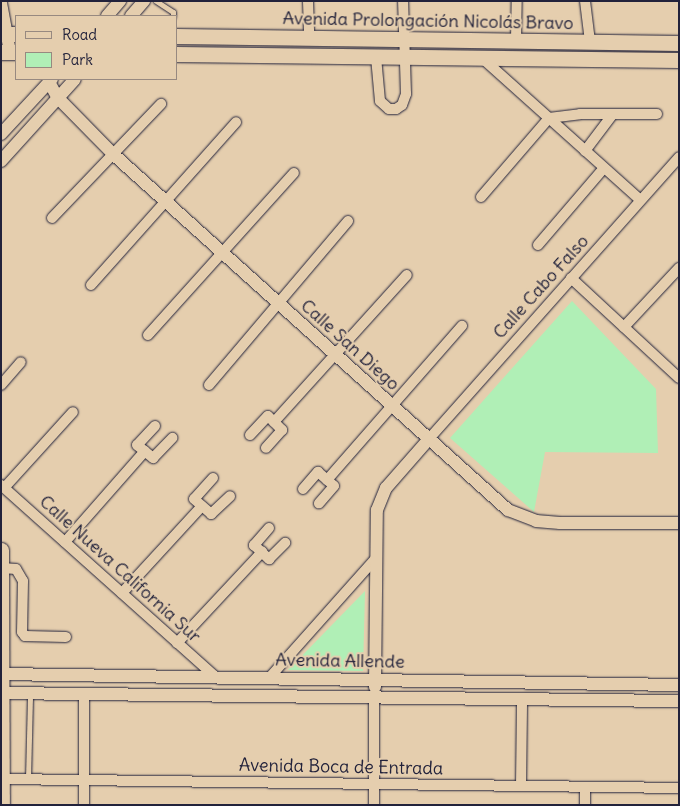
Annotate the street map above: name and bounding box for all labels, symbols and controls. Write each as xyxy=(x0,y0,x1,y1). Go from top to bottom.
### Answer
street label: Avenida Prolongación Nicolás Bravo xyxy=(282,8,574,34)
legend xyxy=(15,15,178,80)
text: Road xyxy=(62,25,97,44)
text: Park xyxy=(62,50,93,69)
street label: Calle Cabo Falso xyxy=(489,231,593,343)
street label: Calle San Diego xyxy=(296,295,404,395)
street label: Calle Nueva California Sur xyxy=(35,491,205,647)
street label: Avenida Allende xyxy=(275,649,405,673)
street label: Avenida Boca de Entrada xyxy=(239,754,443,780)

